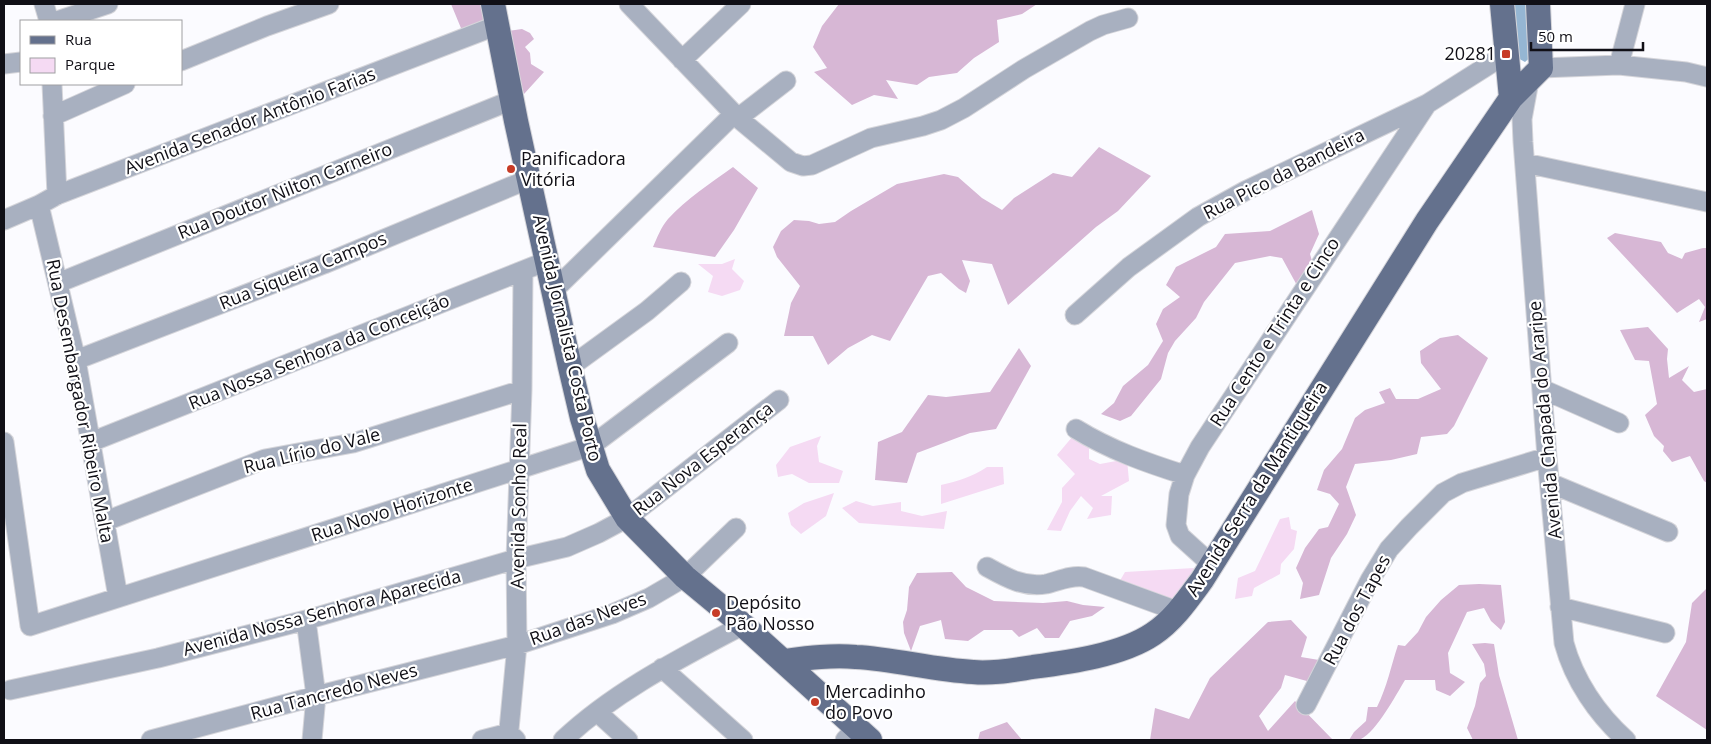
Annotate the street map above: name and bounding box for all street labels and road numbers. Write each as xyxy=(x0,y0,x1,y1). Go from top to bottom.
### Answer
street label: Avenida Senador Antônio Farias xyxy=(121,61,379,179)
street label: Rua Pico da Bandeira xyxy=(1199,122,1368,224)
street label: Rua Doutor Nilton Carneiro xyxy=(174,136,395,244)
street label: Avenida Jornalista Costa Porto xyxy=(528,212,608,464)
street label: Rua Siqueira Campos xyxy=(215,226,390,315)
street label: Rua Cento e Trinta e Cinco xyxy=(1204,232,1344,431)
street label: Rua Desembargador Ribeiro Malta xyxy=(42,257,120,545)
street label: Rua Nossa Senhora da Conceição xyxy=(185,288,453,415)
street label: Avenida Chapada do Araripe xyxy=(1522,300,1566,540)
street label: Avenida Serra da Mantiqueira xyxy=(1180,376,1332,600)
street label: Rua Nova Esperança xyxy=(627,396,777,520)
street label: Rua Lírio do Vale xyxy=(241,421,383,479)
street label: Avenida Sonho Real xyxy=(505,423,531,589)
street label: Rua Novo Horizonte xyxy=(308,472,476,547)
street label: Rua dos Tapes xyxy=(1317,550,1395,669)
street label: Avenida Nossa Senhora Aparecida xyxy=(180,563,463,661)
street label: Rua das Neves xyxy=(526,586,649,650)
street label: Rua Tancredo Neves xyxy=(248,657,420,725)

